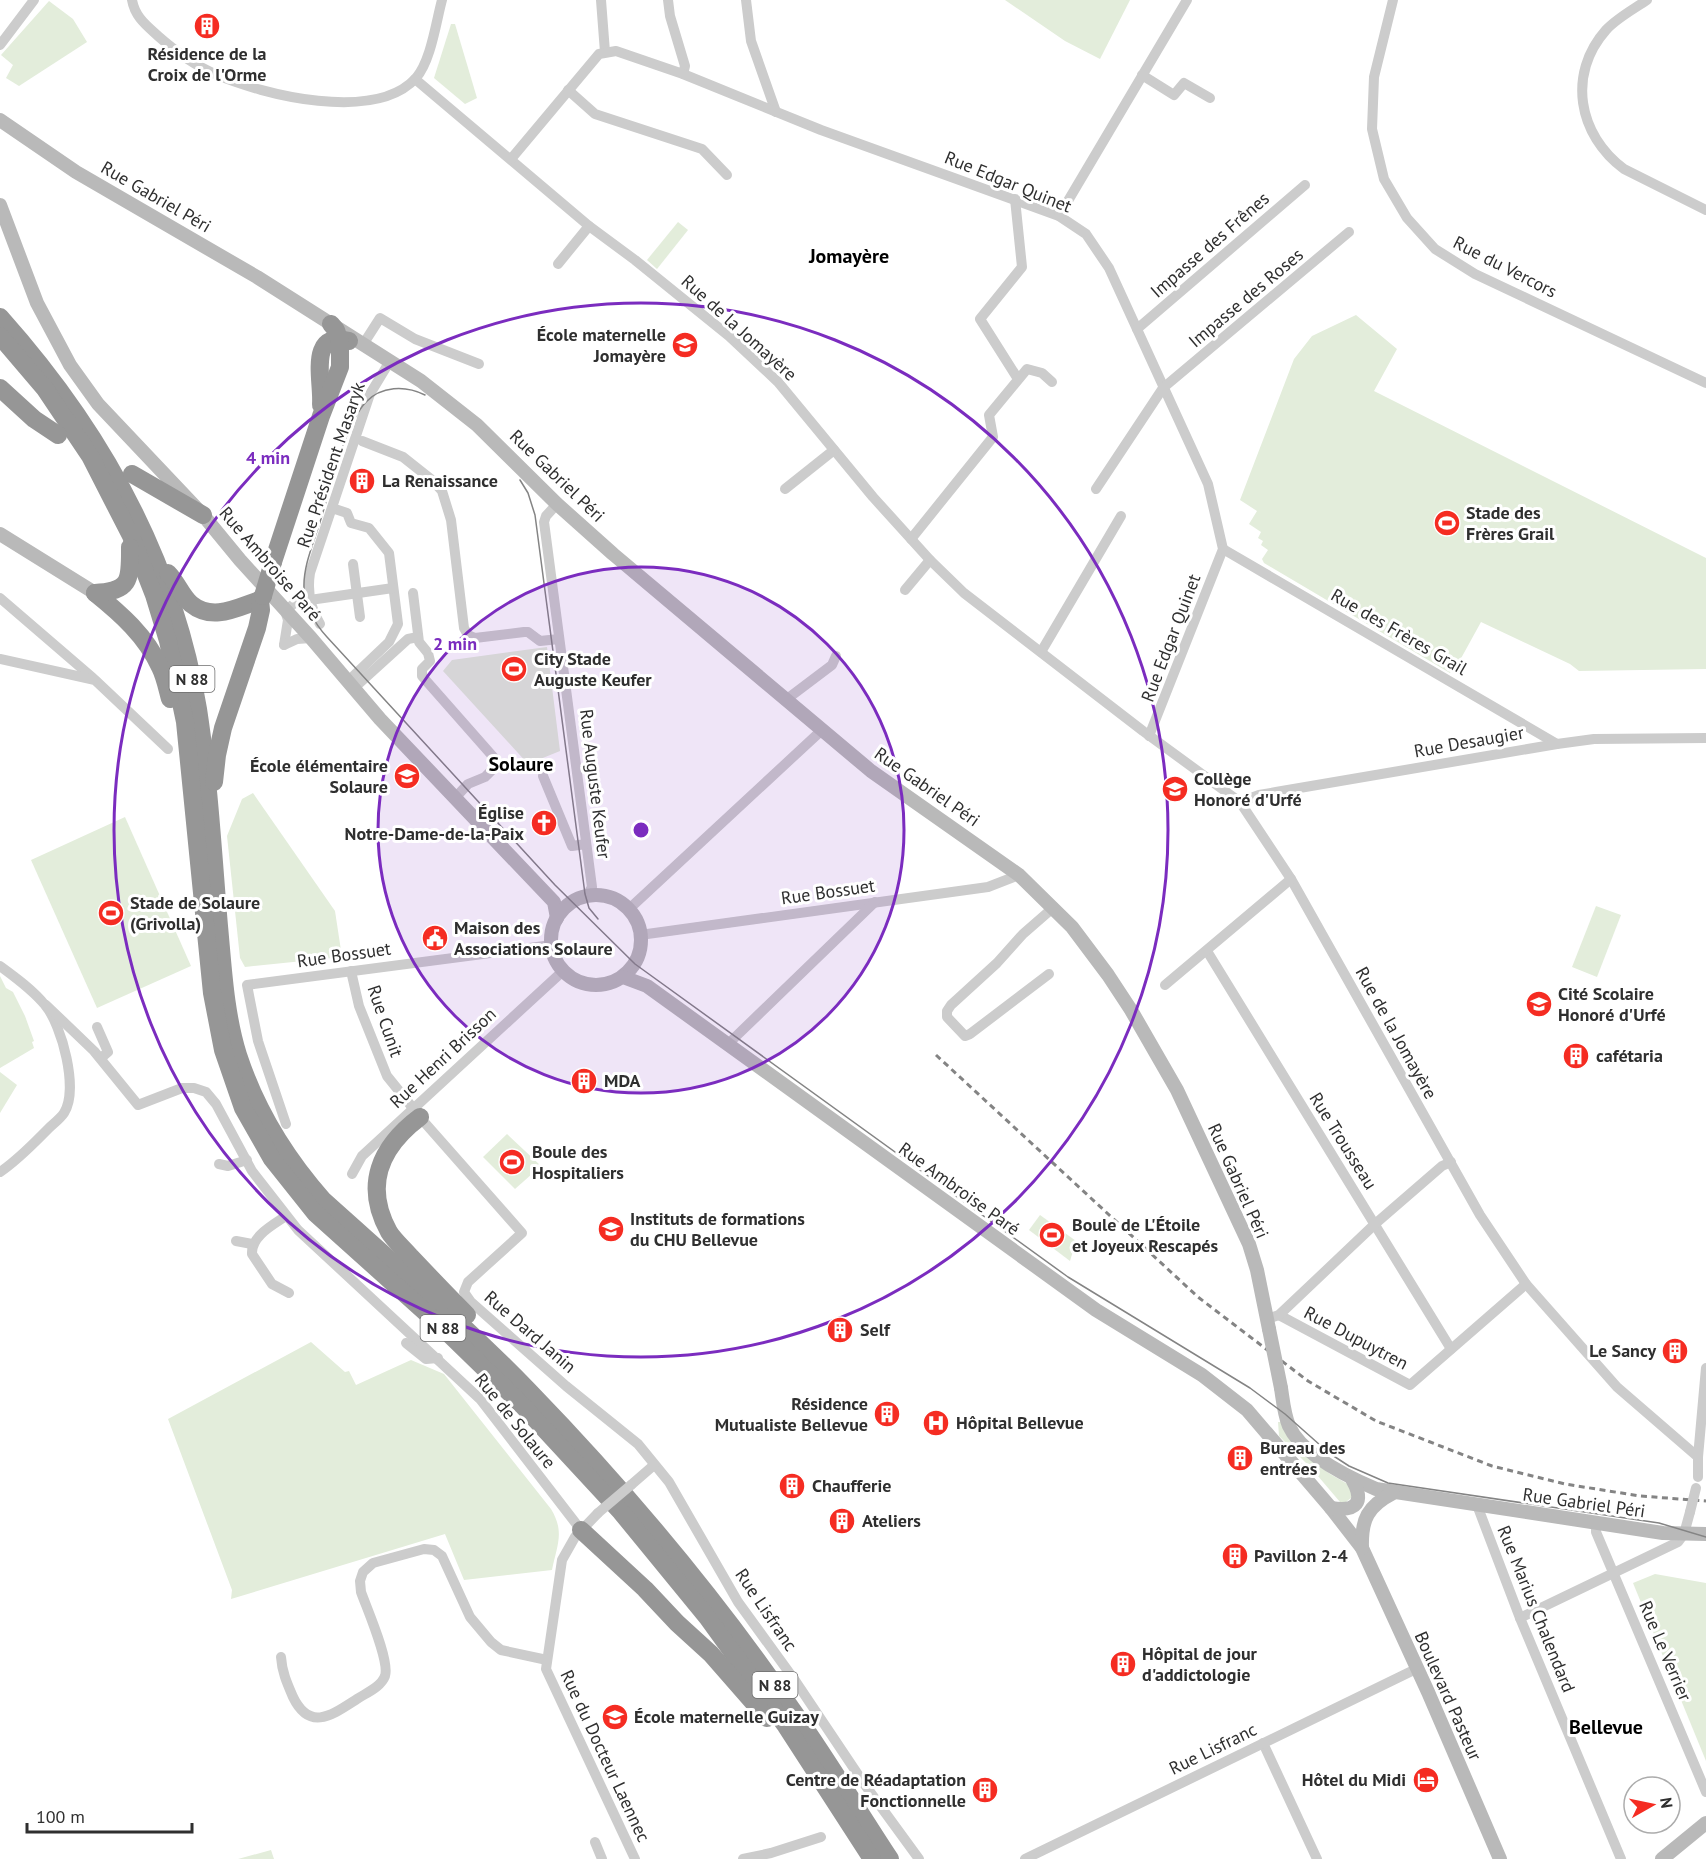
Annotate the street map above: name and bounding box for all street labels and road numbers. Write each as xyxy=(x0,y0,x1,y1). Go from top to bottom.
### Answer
street label: Rue Edgar Quinet xyxy=(941,146,1075,217)
street label: Rue Gabriel Péri xyxy=(97,156,215,237)
street label: Impasse des Frênes xyxy=(1146,187,1274,303)
street label: Rue du Vercors xyxy=(1450,231,1561,303)
street label: Impasse des Roses xyxy=(1184,243,1308,352)
street label: Rue de la Jomayère xyxy=(677,270,802,386)
street label: Rue Président Masaryk xyxy=(291,379,370,551)
street label: Rue Gabriel Péri xyxy=(505,424,610,527)
street label: Rue Ambroise Paré xyxy=(214,502,326,626)
street label: Rue Edgar Quinet xyxy=(1136,571,1205,705)
street label: Rue des Frères Grail xyxy=(1327,583,1472,680)
road number: N 88 xyxy=(170,666,214,692)
street label: Rue Auguste Keufer xyxy=(575,708,616,860)
street label: Rue Desaugier xyxy=(1412,721,1526,762)
street label: Rue Gabriel Péri xyxy=(870,742,984,831)
street label: Rue Bossuet xyxy=(780,874,876,909)
street label: Rue Bossuet xyxy=(296,937,392,972)
street label: Rue de la Jomayère xyxy=(1351,963,1442,1103)
street label: Rue Cunit xyxy=(362,982,408,1060)
street label: Rue Henri Brisson xyxy=(385,1002,501,1113)
street label: Rue Trousseau xyxy=(1304,1088,1382,1194)
street label: Rue Gabriel Péri xyxy=(1203,1120,1274,1242)
street label: Rue Ambroise Paré xyxy=(894,1137,1024,1240)
street label: Rue Dard Janin xyxy=(480,1285,581,1378)
street label: Rue Dupuytren xyxy=(1300,1300,1412,1375)
road number: N 88 xyxy=(420,1315,466,1341)
street label: Rue de Solaure xyxy=(470,1368,561,1473)
street label: Rue Gabriel Péri xyxy=(1521,1483,1647,1522)
street label: Rue Marius Chalendard xyxy=(1492,1522,1580,1696)
street label: Rue Lisfranc xyxy=(730,1564,802,1655)
street label: Rue Le Verrier xyxy=(1634,1597,1697,1704)
street label: Boulevard Pasteur xyxy=(1410,1628,1487,1764)
street label: Rue du Docteur Laennec xyxy=(555,1666,655,1846)
road number: N 88 xyxy=(752,1672,798,1698)
street label: Rue Lisfranc xyxy=(1165,1717,1260,1780)

